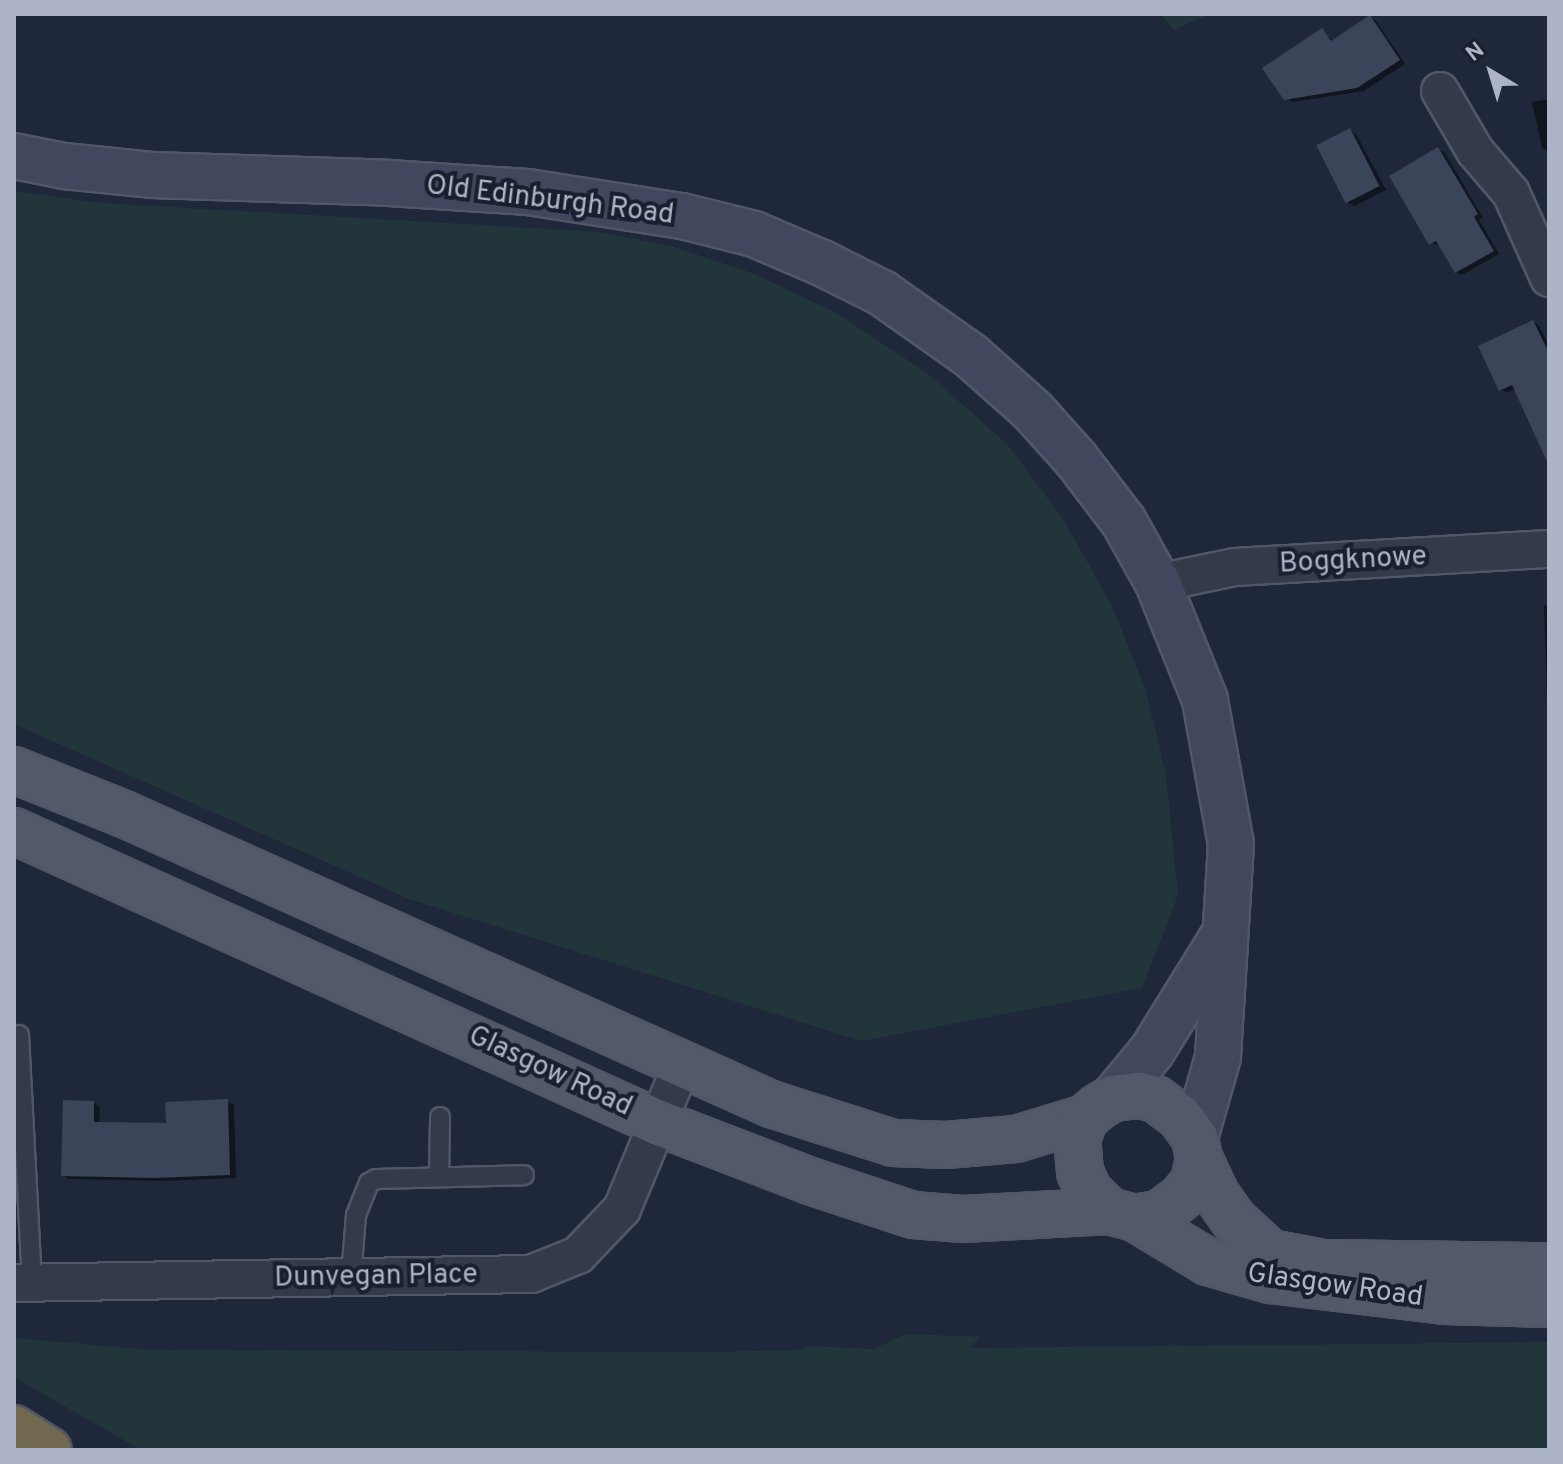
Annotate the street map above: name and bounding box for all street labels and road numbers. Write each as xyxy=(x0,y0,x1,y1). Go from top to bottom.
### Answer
street label: Old Edinburgh Road xyxy=(424,169,676,233)
street label: Boggknowe xyxy=(1278,540,1428,582)
street label: Glasgow Road xyxy=(463,1019,637,1125)
street label: Glasgow Road xyxy=(1245,1257,1425,1315)
street label: Dunvegan Place xyxy=(274,1258,478,1296)

